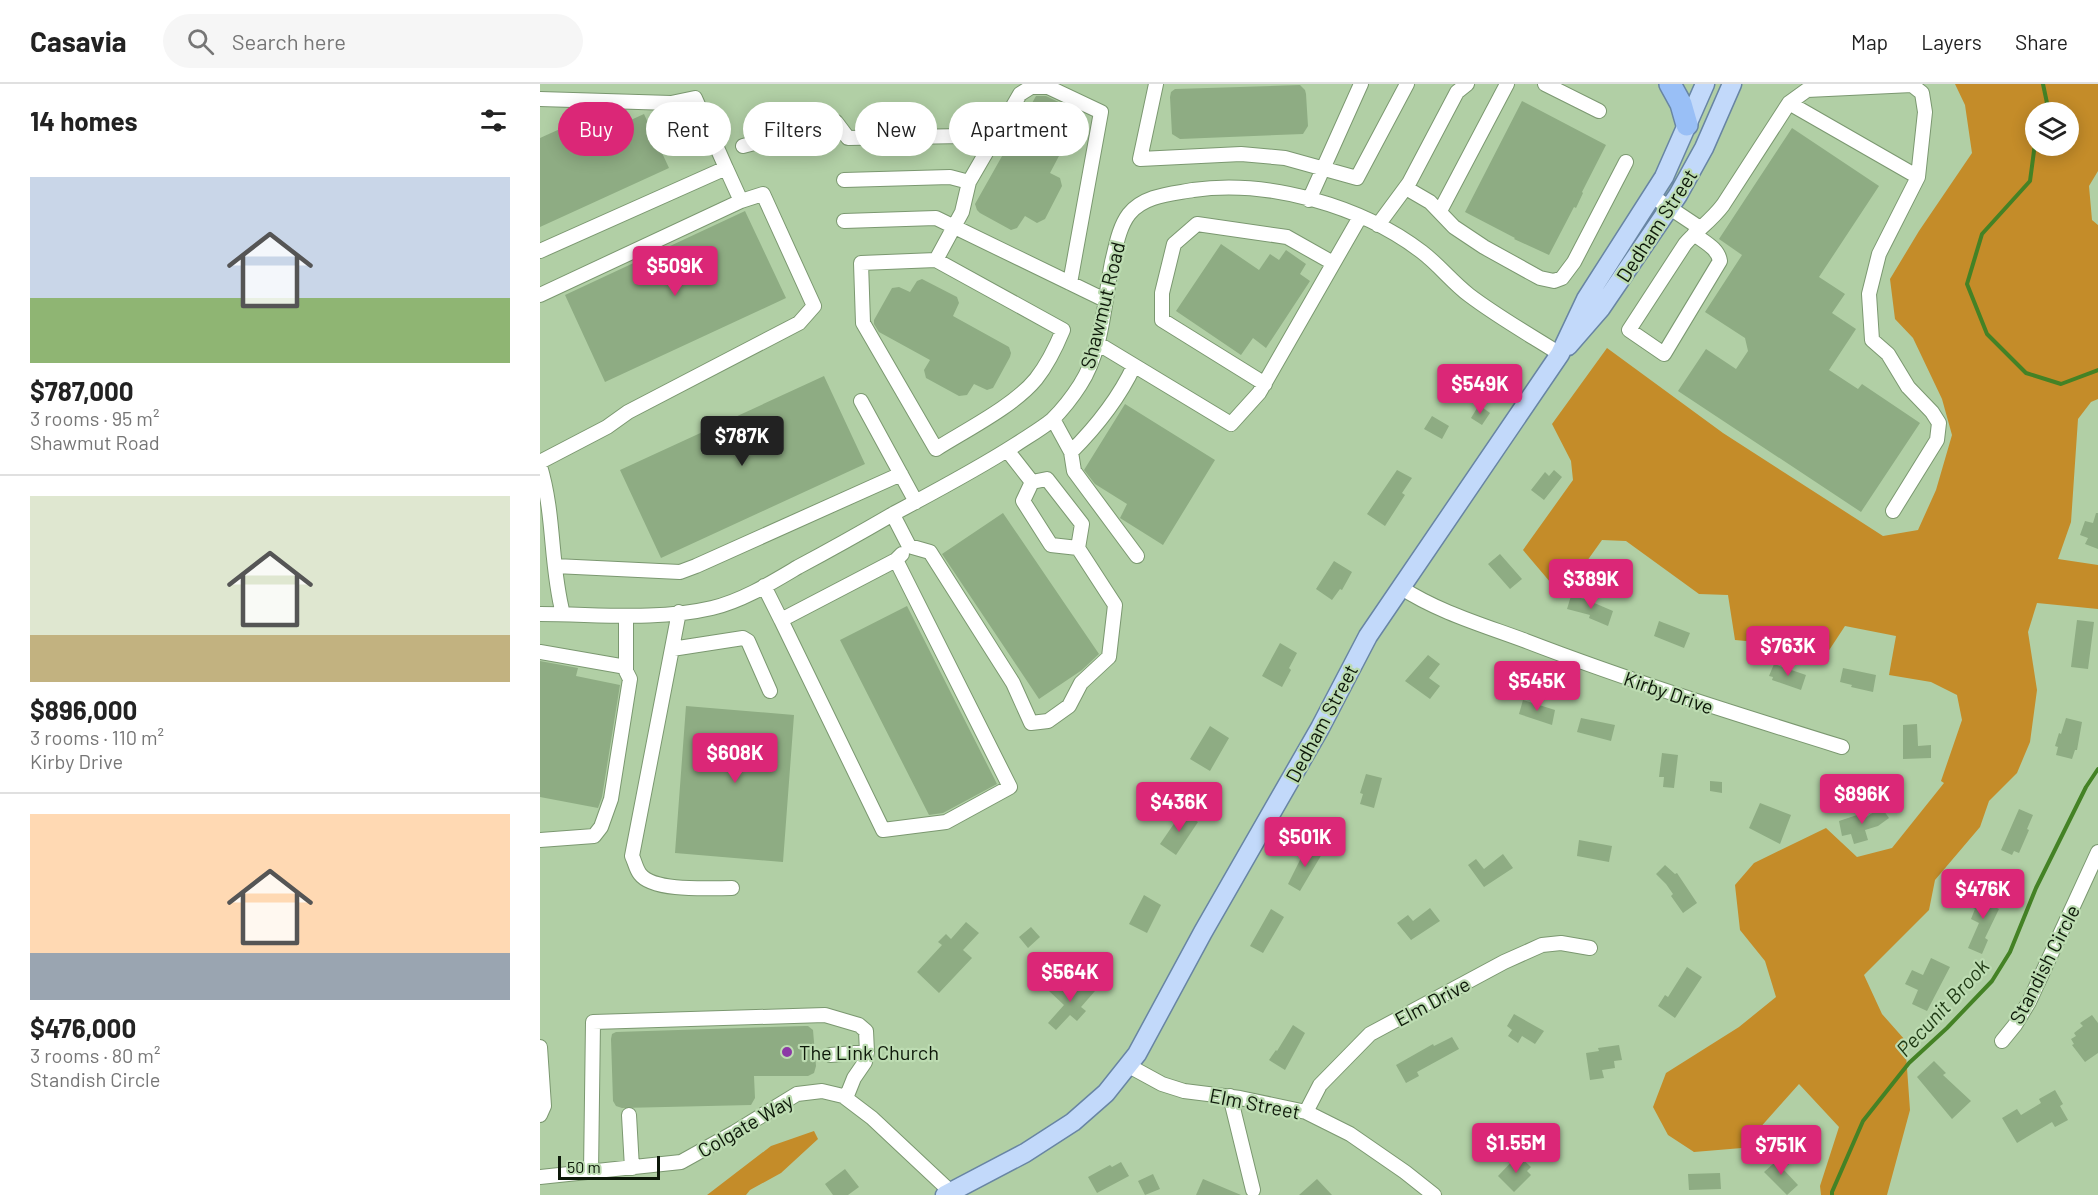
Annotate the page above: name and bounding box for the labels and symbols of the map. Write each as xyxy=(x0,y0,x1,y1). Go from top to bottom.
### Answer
street label: Dedham Street xyxy=(1611,164,1701,286)
street label: Shawmut Road xyxy=(1075,239,1129,371)
pin: $509K xyxy=(633,246,717,297)
pin: $549K xyxy=(1438,364,1522,415)
pin: $787K xyxy=(700,416,784,467)
pin: $389K xyxy=(1549,559,1633,610)
pin: $763K xyxy=(1746,626,1830,677)
street label: Dedham Street xyxy=(1280,660,1362,786)
pin: $545K xyxy=(1495,661,1579,712)
street label: Kirby Drive xyxy=(1621,665,1717,719)
pin: $608K xyxy=(693,733,777,784)
pin: $896K xyxy=(1820,774,1904,825)
pin: $436K xyxy=(1137,782,1221,833)
pin: $501K xyxy=(1263,817,1347,868)
pin: $476K xyxy=(1941,869,2025,920)
street label: Standish Circle xyxy=(2004,900,2084,1028)
pin: $564K xyxy=(1028,952,1112,1003)
water label: Pecunit Brook xyxy=(1890,952,1994,1061)
street label: Elm Drive xyxy=(1390,971,1474,1031)
place label: The Link Church xyxy=(799,1040,939,1064)
marker: The Link Church xyxy=(780,1045,794,1059)
street label: Elm Street xyxy=(1208,1082,1302,1124)
street label: Colgate Way xyxy=(693,1088,797,1162)
pin: $1.55M xyxy=(1467,1123,1565,1174)
pin: $751K xyxy=(1739,1125,1823,1176)
scale bar xyxy=(558,1153,660,1180)

